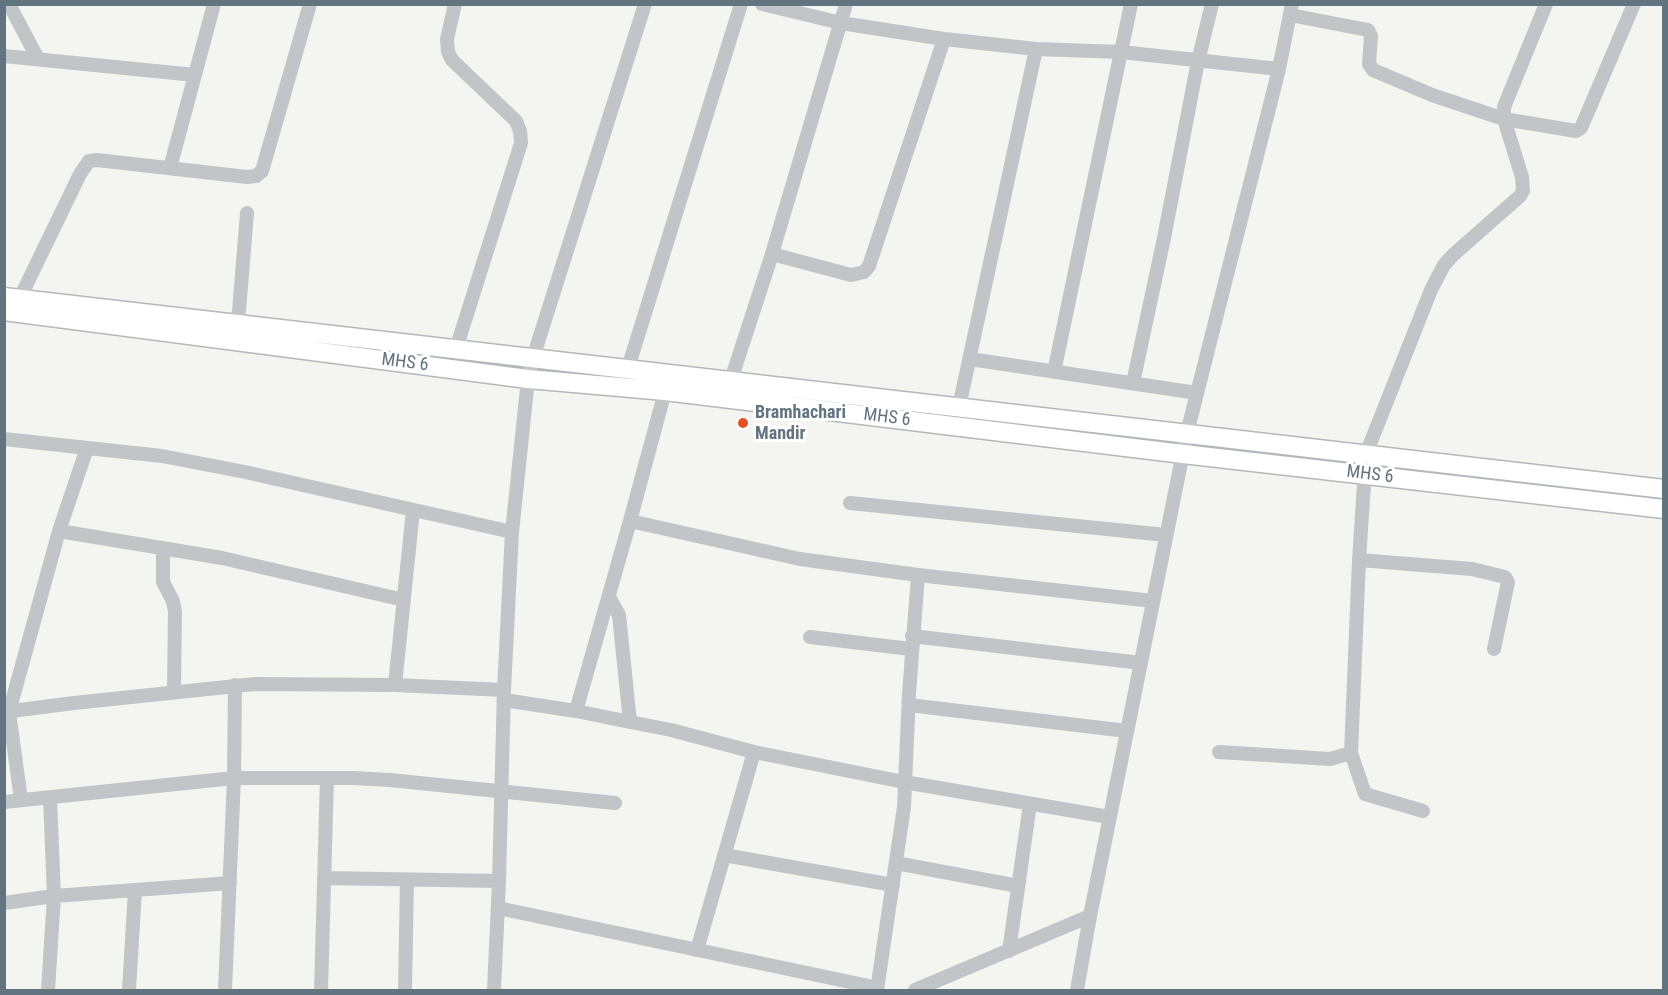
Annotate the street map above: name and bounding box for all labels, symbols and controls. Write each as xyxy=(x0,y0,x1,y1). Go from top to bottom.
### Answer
street label: MHS 6 xyxy=(380,349,430,377)
place label: Bramhachari Mandir xyxy=(755,402,846,444)
street label: MHS 6 xyxy=(862,404,912,432)
marker: Bramhachari Mandir xyxy=(736,416,750,430)
street label: MHS 6 xyxy=(1345,461,1395,489)

